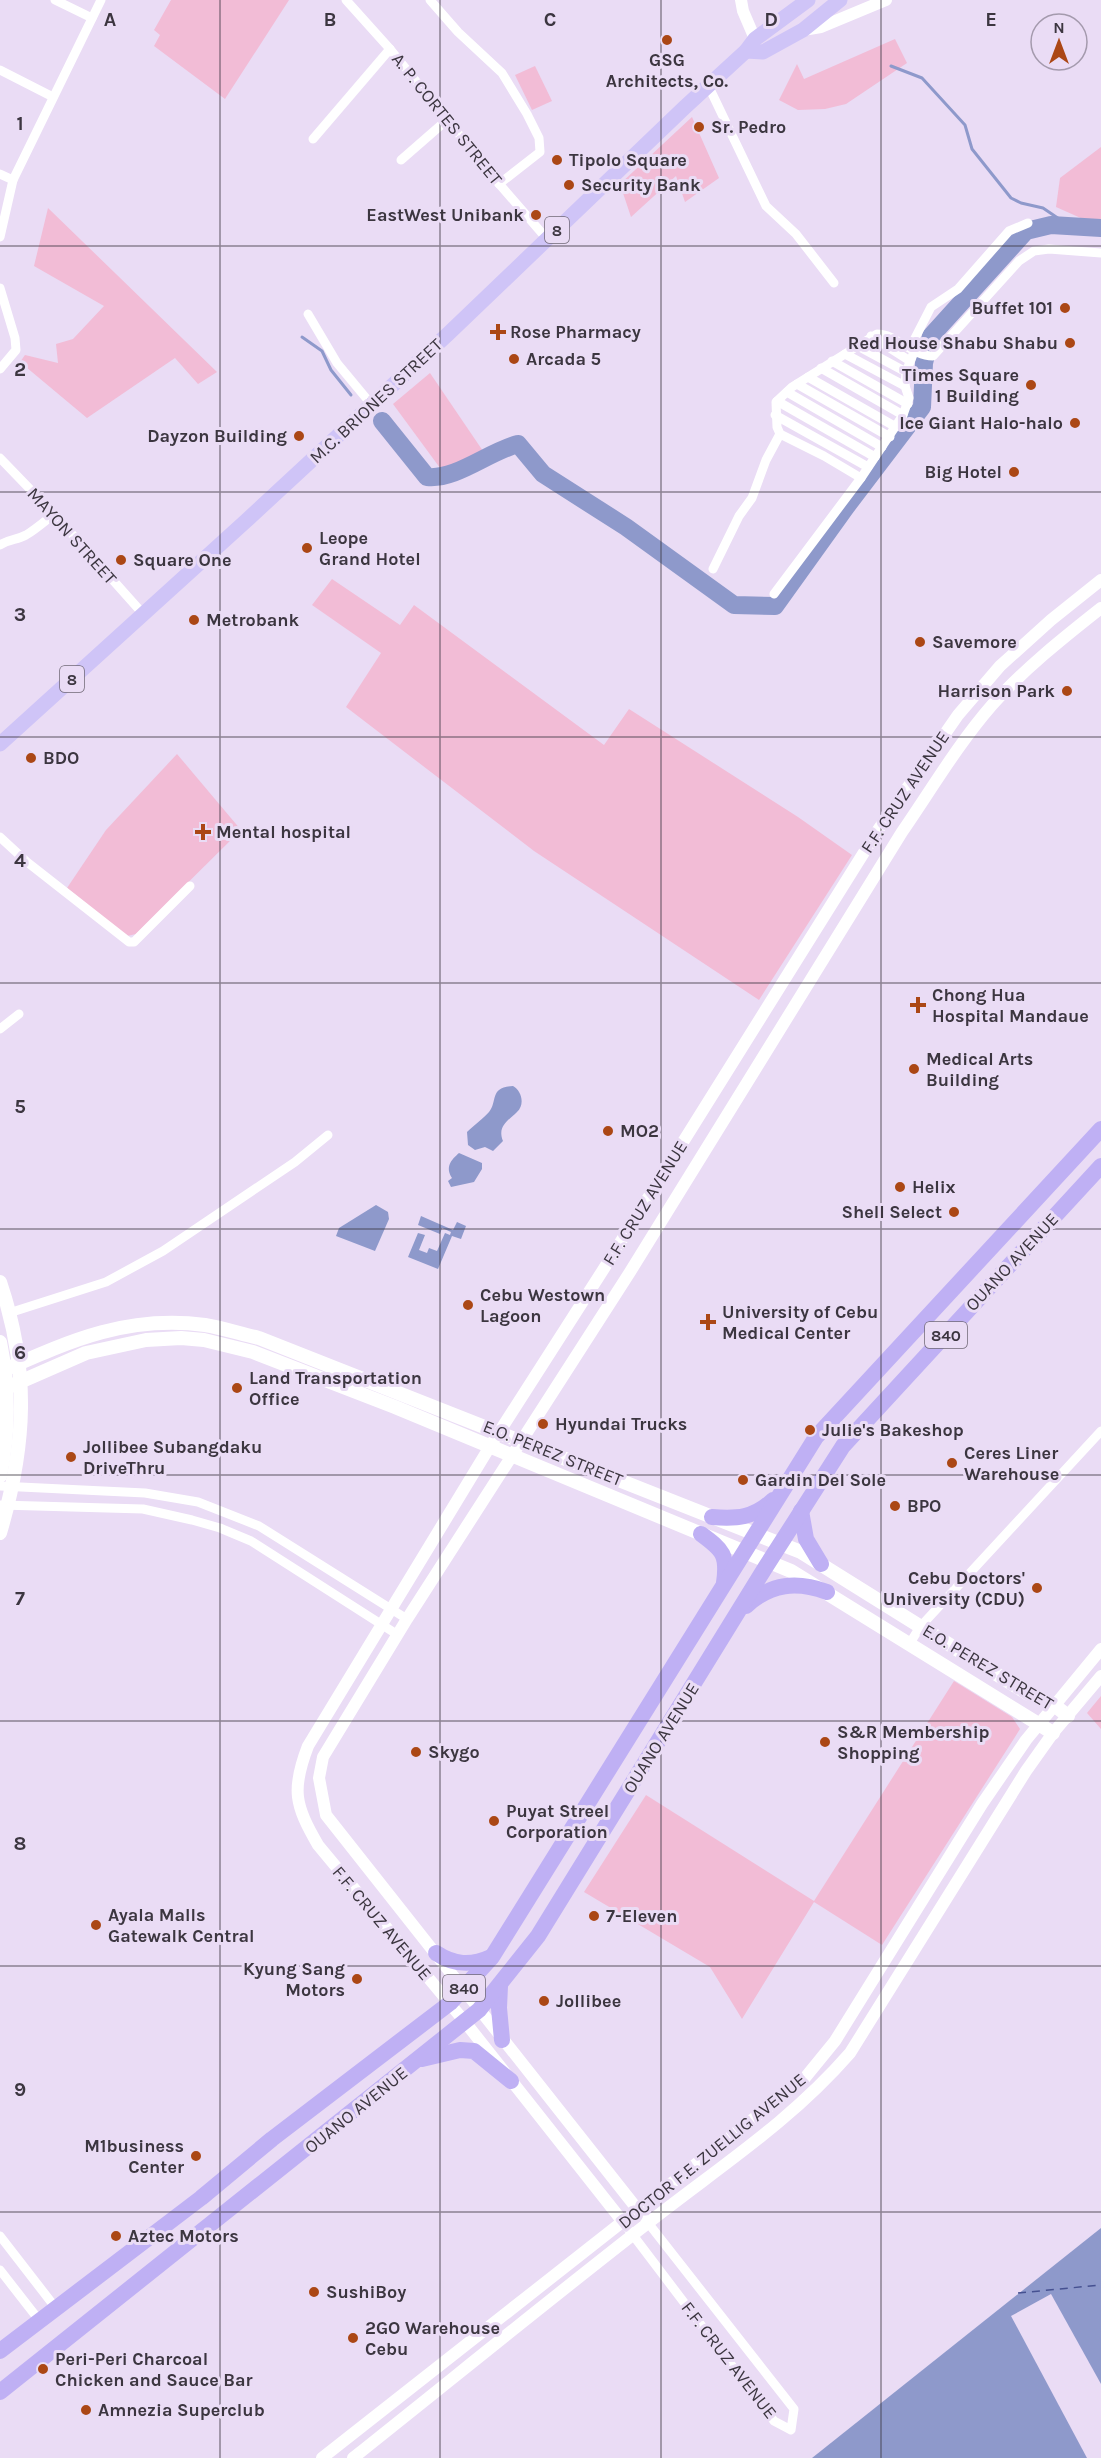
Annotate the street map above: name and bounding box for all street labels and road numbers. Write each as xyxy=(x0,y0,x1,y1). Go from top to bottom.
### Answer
street label: A. P. CORTES STREET xyxy=(387,49,507,189)
road number: 8 xyxy=(545,217,569,243)
street label: M.C. BRIONES STREET xyxy=(305,334,447,468)
street label: MAYON STREET xyxy=(23,483,121,589)
road number: 8 xyxy=(60,666,84,692)
street label: F.F. CRUZ AVENUE xyxy=(856,727,954,857)
street label: F.F. CRUZ AVENUE xyxy=(598,1137,692,1269)
street label: OUANO AVENUE xyxy=(961,1208,1063,1316)
road number: 840 xyxy=(925,1322,967,1348)
street label: E.O. PEREZ STREET xyxy=(480,1415,626,1491)
street label: E.O. PEREZ STREET xyxy=(919,1619,1057,1715)
street label: OUANO AVENUE xyxy=(618,1679,704,1797)
street label: F.F. CRUZ AVENUE xyxy=(328,1861,436,1985)
road number: 840 xyxy=(443,1975,485,2001)
street label: OUANO AVENUE xyxy=(300,2062,412,2158)
street label: DOCTOR F.E. ZUELLIG AVENUE xyxy=(614,2068,810,2234)
street label: F.F. CRUZ AVENUE xyxy=(676,2297,782,2423)

